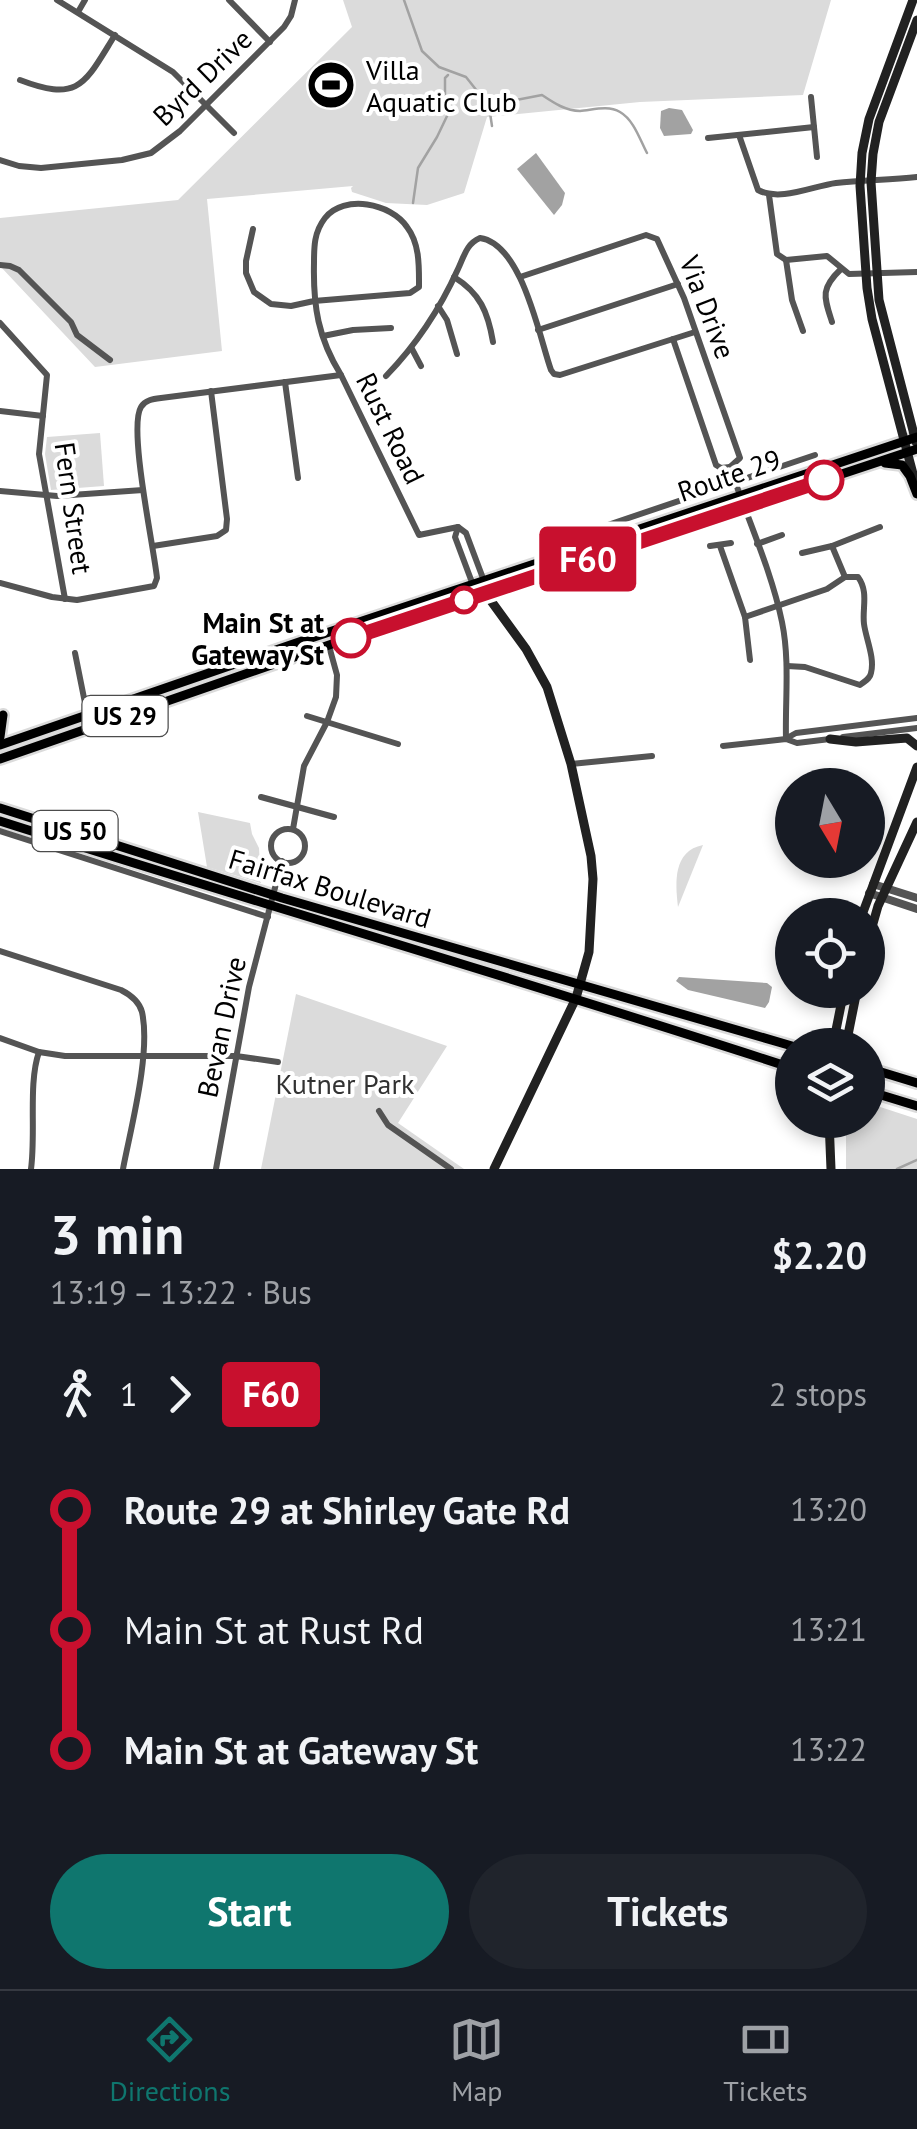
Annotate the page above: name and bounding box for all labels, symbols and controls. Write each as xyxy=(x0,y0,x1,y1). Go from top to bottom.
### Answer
street label: Byrd Drive xyxy=(144,21,260,133)
place label: Villa Aquatic Club xyxy=(365,51,517,120)
sports icon: Villa Aquatic Club xyxy=(305,59,357,111)
street label: Via Drive xyxy=(671,249,745,364)
street label: Rust Road xyxy=(348,366,434,490)
street label: Fern Street xyxy=(46,440,102,577)
street label: Route 29 xyxy=(672,440,786,510)
unlabelled marker xyxy=(805,461,843,499)
line badge: F60 xyxy=(530,526,646,592)
text: F60 xyxy=(559,536,617,582)
unlabelled marker xyxy=(451,587,477,613)
place label: Main St at Gateway St xyxy=(191,604,324,673)
marker: Main St at Gateway St xyxy=(332,619,370,657)
road number: US 29 xyxy=(82,696,168,736)
north arrow xyxy=(775,768,885,878)
map controls xyxy=(775,768,885,1138)
road number: US 50 xyxy=(32,811,118,851)
street label: Fairfax Boulevard xyxy=(224,840,436,936)
button: locate xyxy=(775,898,885,1008)
street label: Bevan Drive xyxy=(188,953,254,1101)
button: layers xyxy=(775,1028,885,1138)
park label: Kutner Park xyxy=(276,1065,415,1102)
text: 3 min xyxy=(50,1198,184,1269)
text: $2.20 xyxy=(771,1230,867,1279)
text: 13:19 – 13:22 · Bus xyxy=(50,1271,312,1313)
icon: walk xyxy=(50,1367,105,1422)
icon: forward xyxy=(152,1367,207,1422)
text: F60 xyxy=(242,1371,300,1417)
text: 1 xyxy=(120,1373,137,1415)
text: 2 stops xyxy=(769,1373,867,1415)
text: Route 29 at Shirley Gate Rd xyxy=(124,1485,570,1534)
text: 13:20 xyxy=(790,1488,867,1530)
text: Main St at Rust Rd xyxy=(124,1605,424,1654)
text: 13:21 xyxy=(790,1608,867,1650)
text: Main St at Gateway St xyxy=(124,1725,478,1774)
text: 13:22 xyxy=(790,1728,867,1770)
button: Start xyxy=(50,1854,449,1969)
button: Tickets xyxy=(469,1854,867,1969)
tab: Directions xyxy=(109,2012,230,2109)
tab: Map xyxy=(449,2012,504,2109)
tab: Tickets xyxy=(723,2012,808,2109)

